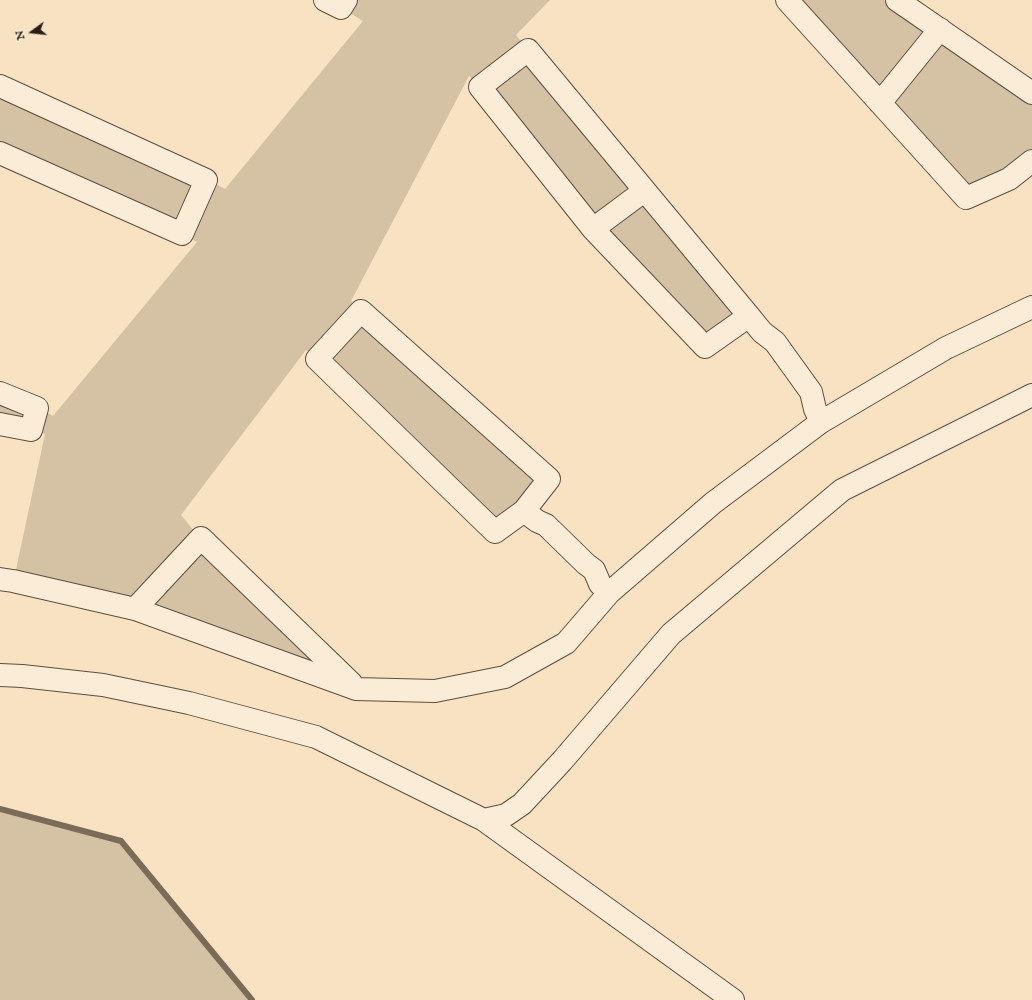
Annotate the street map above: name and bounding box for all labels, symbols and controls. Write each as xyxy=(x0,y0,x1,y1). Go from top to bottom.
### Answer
north arrow xyxy=(12,12,52,52)
text: N xyxy=(12,29,28,42)

